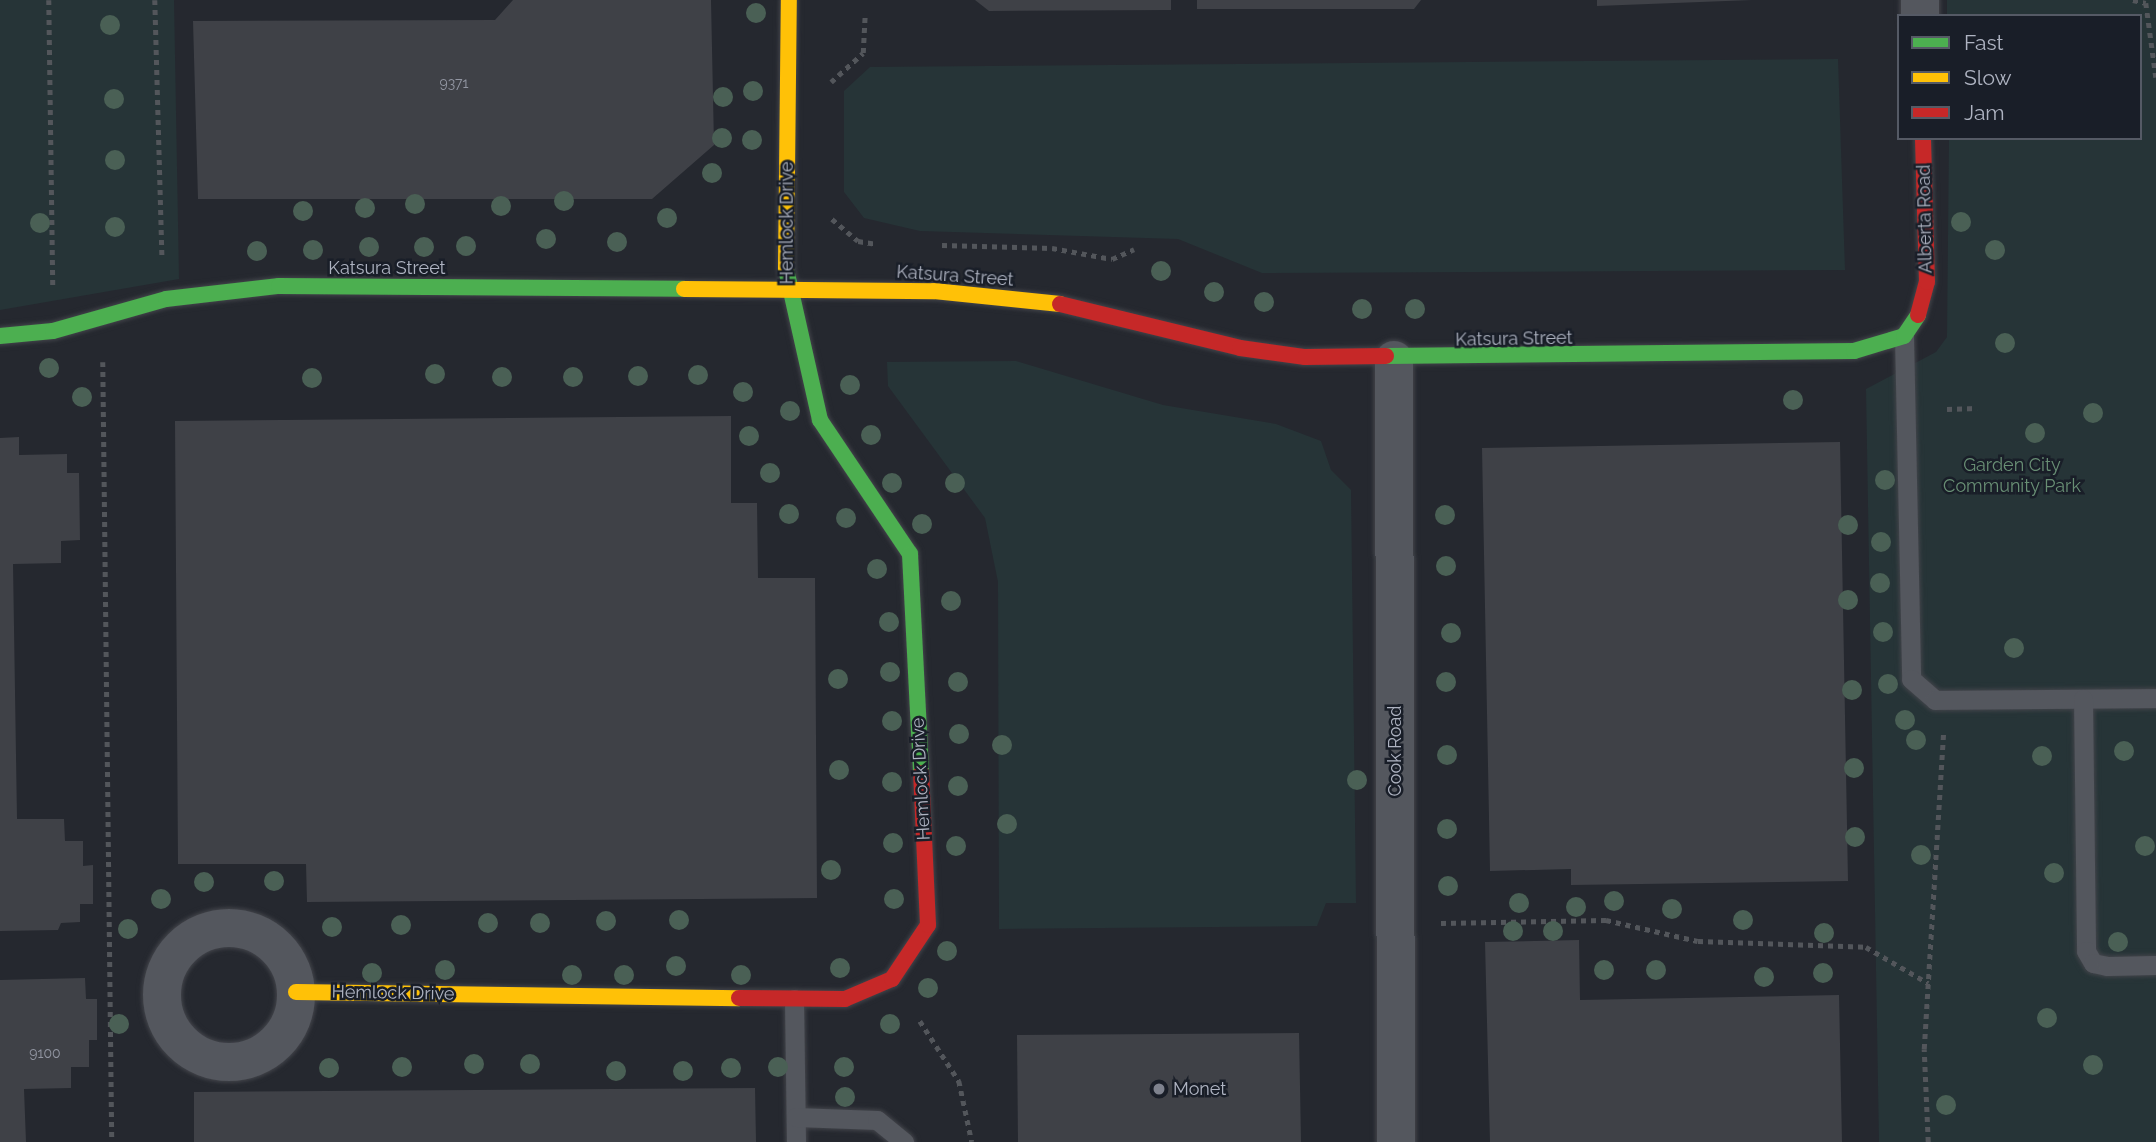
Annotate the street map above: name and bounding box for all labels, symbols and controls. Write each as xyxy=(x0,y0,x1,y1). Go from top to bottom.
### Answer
legend xyxy=(1897,14,2142,140)
text: Fast xyxy=(1964,30,2004,55)
text: Slow xyxy=(1964,65,2012,90)
house number: 9371 xyxy=(439,75,469,91)
text: Jam xyxy=(1964,100,2005,125)
street label: Hemlock Drive xyxy=(776,162,798,284)
street label: Alberta Road xyxy=(1913,164,1937,274)
street label: Katsura Street xyxy=(328,257,446,279)
street label: Katsura Street xyxy=(896,261,1014,291)
street label: Katsura Street xyxy=(1455,327,1573,351)
park label: Garden City Community Park xyxy=(1943,455,2081,498)
street label: Cook Road xyxy=(1384,705,1406,797)
street label: Hemlock Drive xyxy=(907,717,935,841)
street label: Hemlock Drive xyxy=(331,981,455,1005)
house number: 9100 xyxy=(29,1045,61,1061)
place label: Monet xyxy=(1173,1078,1226,1100)
marker: Monet xyxy=(1151,1081,1167,1097)

